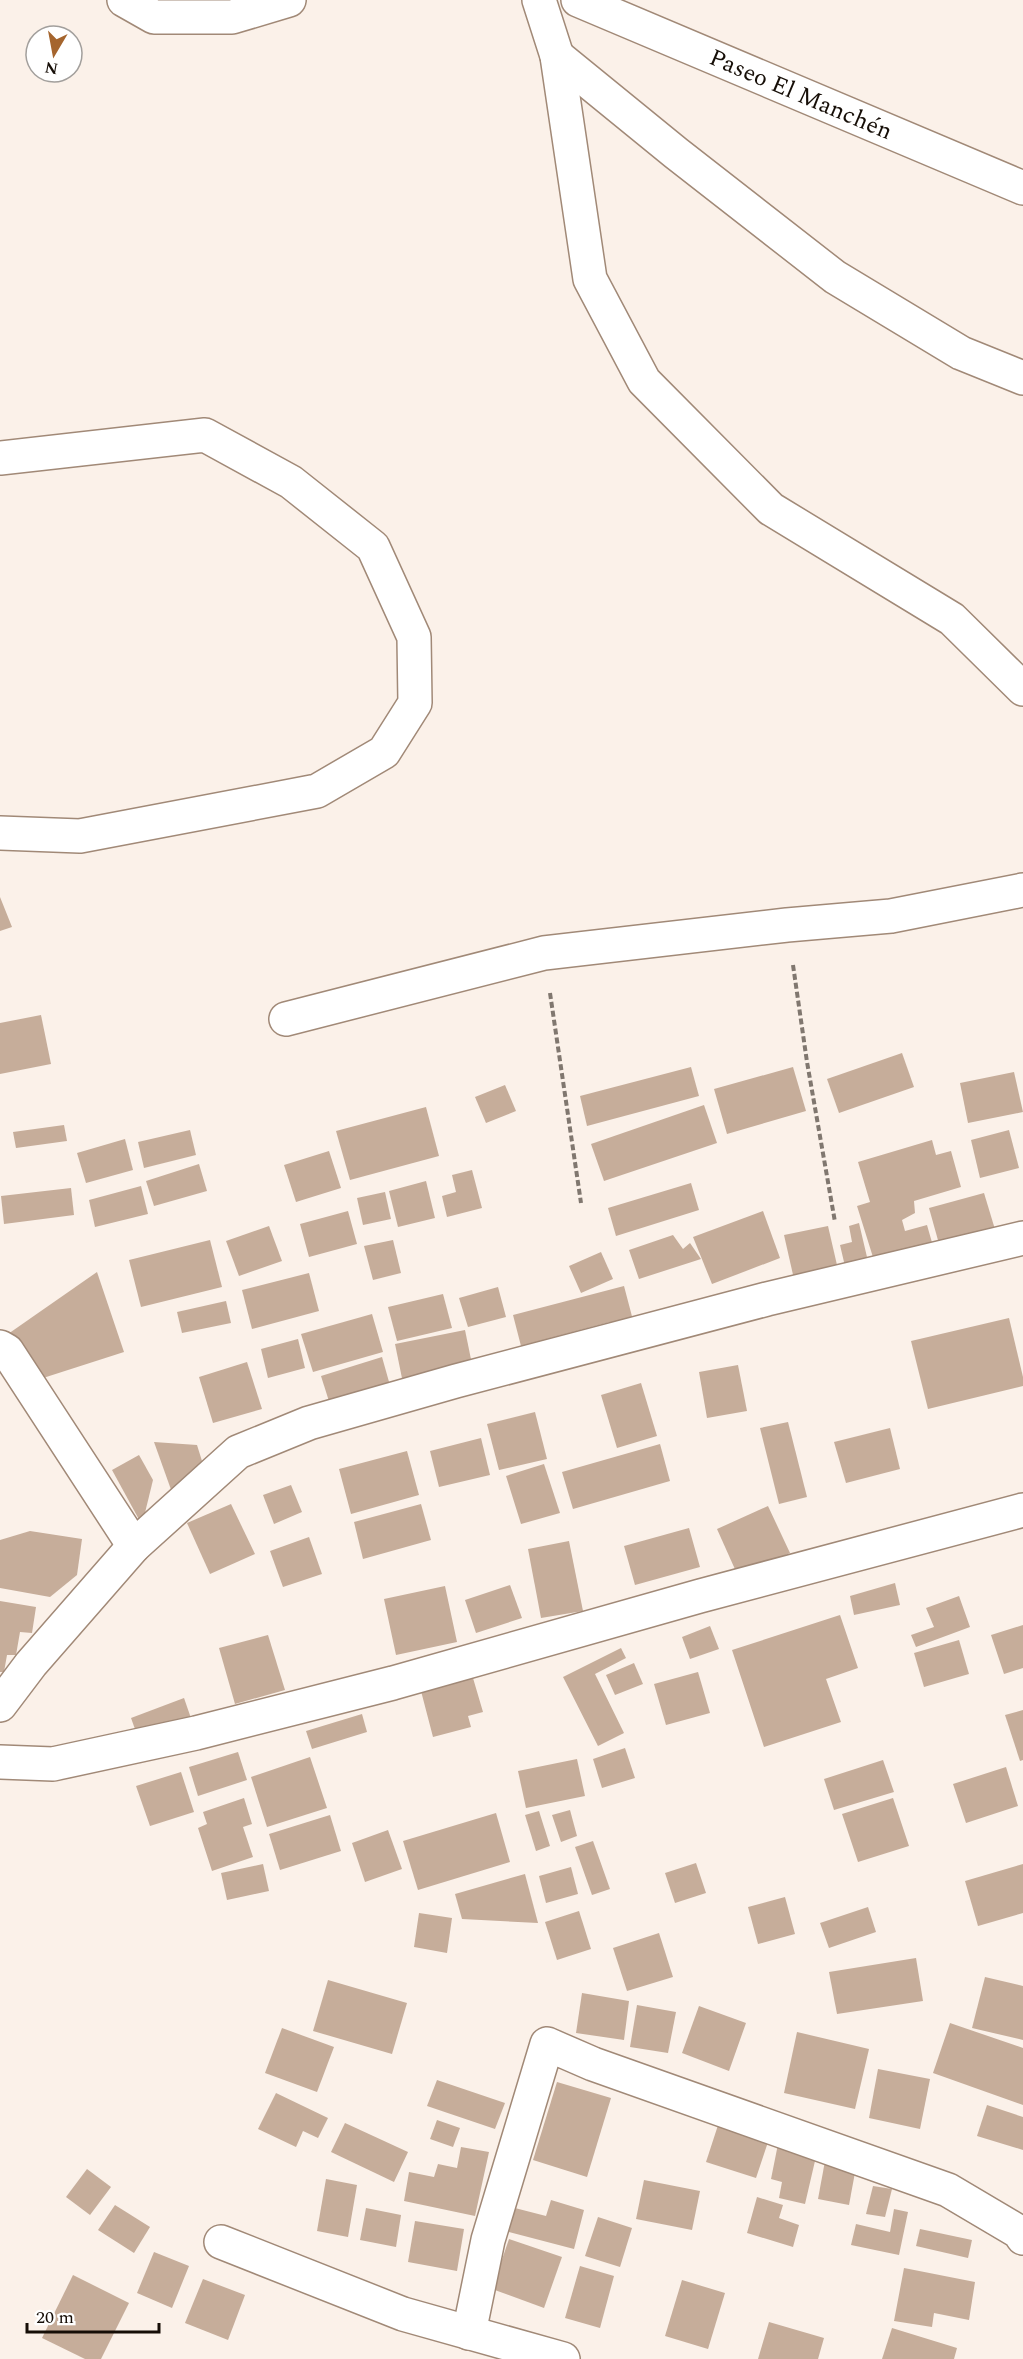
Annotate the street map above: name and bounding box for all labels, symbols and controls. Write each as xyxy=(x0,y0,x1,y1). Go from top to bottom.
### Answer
north arrow xyxy=(24,24,84,84)
street label: Paseo El Manchén xyxy=(703,40,898,150)
text: N xyxy=(43,55,60,81)
scale bar xyxy=(27,2296,159,2334)
text: 20 m xyxy=(36,2304,74,2331)

